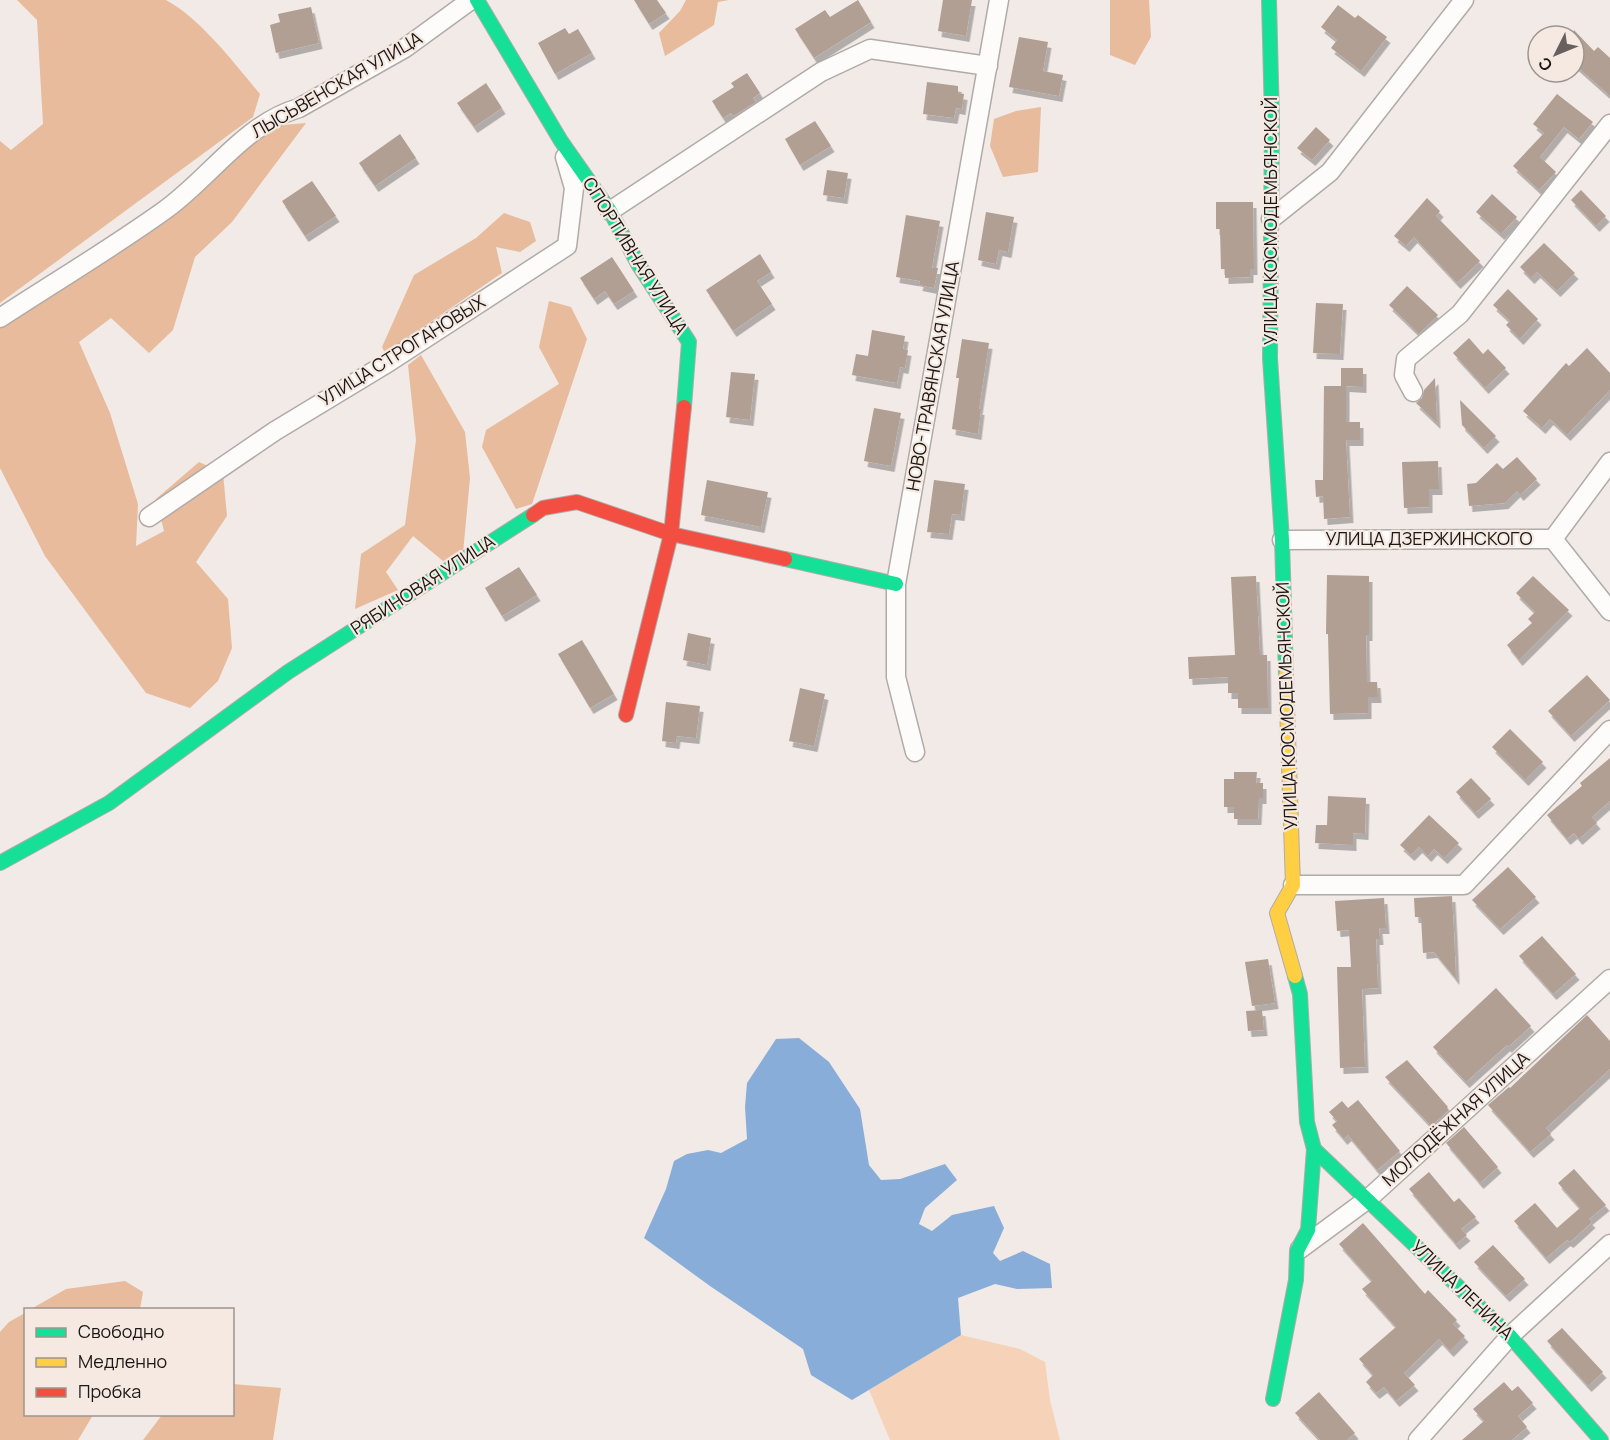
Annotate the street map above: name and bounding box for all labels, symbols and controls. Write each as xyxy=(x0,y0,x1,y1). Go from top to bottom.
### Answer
north arrow xyxy=(1526,24,1586,84)
street label: ЛЫСЬВЕНСКАЯ УЛИЦА xyxy=(247,25,427,143)
text: С xyxy=(1533,52,1557,76)
street label: УЛИЦА КОСМОДЕМЬЯНСКОЙ xyxy=(1258,97,1282,345)
street label: СПОРТИВНАЯ УЛИЦА xyxy=(578,172,694,339)
street label: НОВО-ТРАВЯНСКАЯ УЛИЦА xyxy=(900,258,964,493)
street label: УЛИЦА СТРОГАНОВЫХ xyxy=(314,289,489,411)
street label: УЛИЦА ДЗЕРЖИНСКОГО xyxy=(1325,526,1533,550)
street label: РЯБИНОВАЯ УЛИЦА xyxy=(346,528,500,640)
street label: УЛИЦА КОСМОДЕМЬЯНСКОЙ xyxy=(1270,582,1302,830)
street label: МОЛОДЁЖНАЯ УЛИЦА xyxy=(1377,1045,1535,1191)
street label: УЛИЦА ЛЕНИНА xyxy=(1406,1234,1520,1345)
legend xyxy=(24,1308,234,1416)
text: Свободно xyxy=(78,1319,164,1343)
text: Медленно xyxy=(78,1349,167,1373)
text: Пробка xyxy=(78,1379,141,1403)

